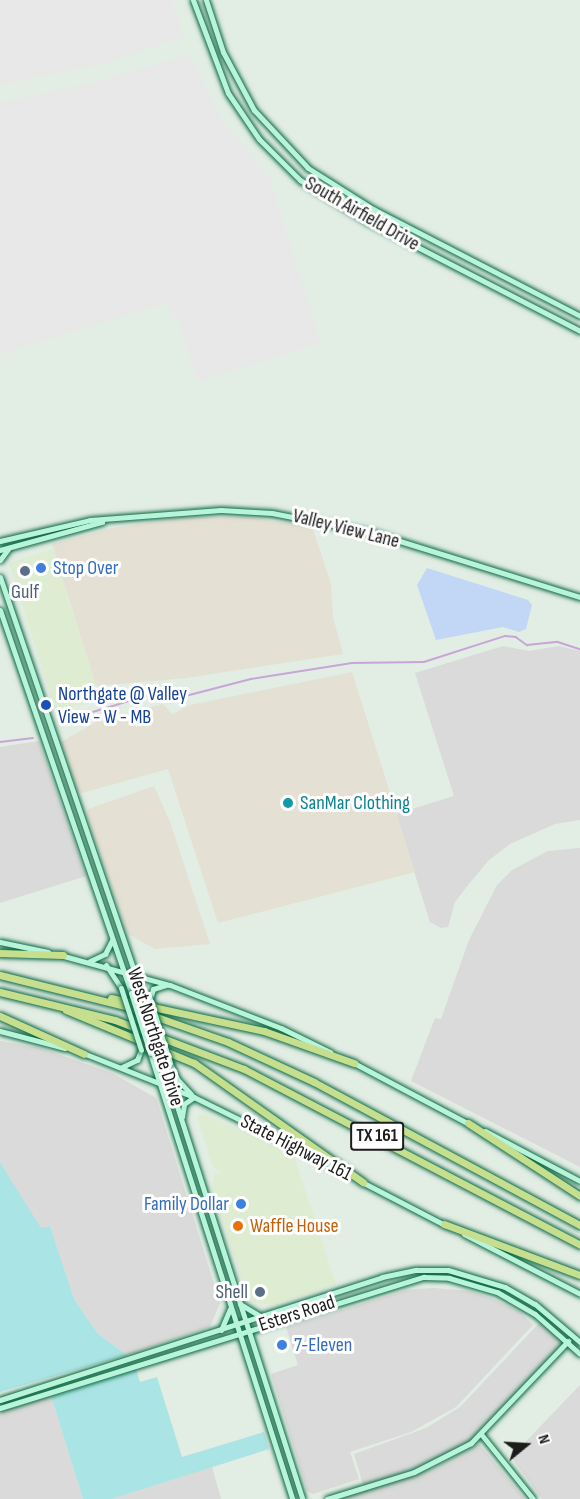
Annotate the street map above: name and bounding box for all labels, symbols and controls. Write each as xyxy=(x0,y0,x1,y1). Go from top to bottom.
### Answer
street label: South Airfield Drive xyxy=(300,172,424,256)
street label: Valley View Lane xyxy=(290,504,402,554)
place label: Stop Over xyxy=(53,556,118,580)
marker: Stop Over xyxy=(34,561,48,575)
marker: Gulf xyxy=(18,564,32,578)
place label: Gulf xyxy=(11,580,39,604)
place label: Northgate @ Valley View - W - MB xyxy=(58,682,187,729)
marker: Northgate @ Valley View - W - MB xyxy=(39,698,53,712)
place label: SanMar Clothing xyxy=(300,791,410,815)
marker: SanMar Clothing xyxy=(281,796,295,810)
street label: West Northgate Drive xyxy=(121,965,189,1109)
street label: State Highway 161 xyxy=(236,1110,356,1186)
road number: TX 161 xyxy=(350,1121,404,1151)
place label: Family Dollar xyxy=(144,1192,229,1216)
marker: Family Dollar xyxy=(234,1197,248,1211)
place label: Waffle House xyxy=(250,1214,339,1238)
marker: Waffle House xyxy=(231,1219,245,1233)
place label: Shell xyxy=(215,1280,248,1304)
marker: Shell xyxy=(253,1285,267,1299)
street label: Esters Road xyxy=(256,1290,338,1338)
place label: 7-Eleven xyxy=(294,1333,352,1357)
marker: 7-Eleven xyxy=(275,1338,289,1352)
north arrow xyxy=(496,1415,556,1475)
text: N xyxy=(533,1432,554,1446)

